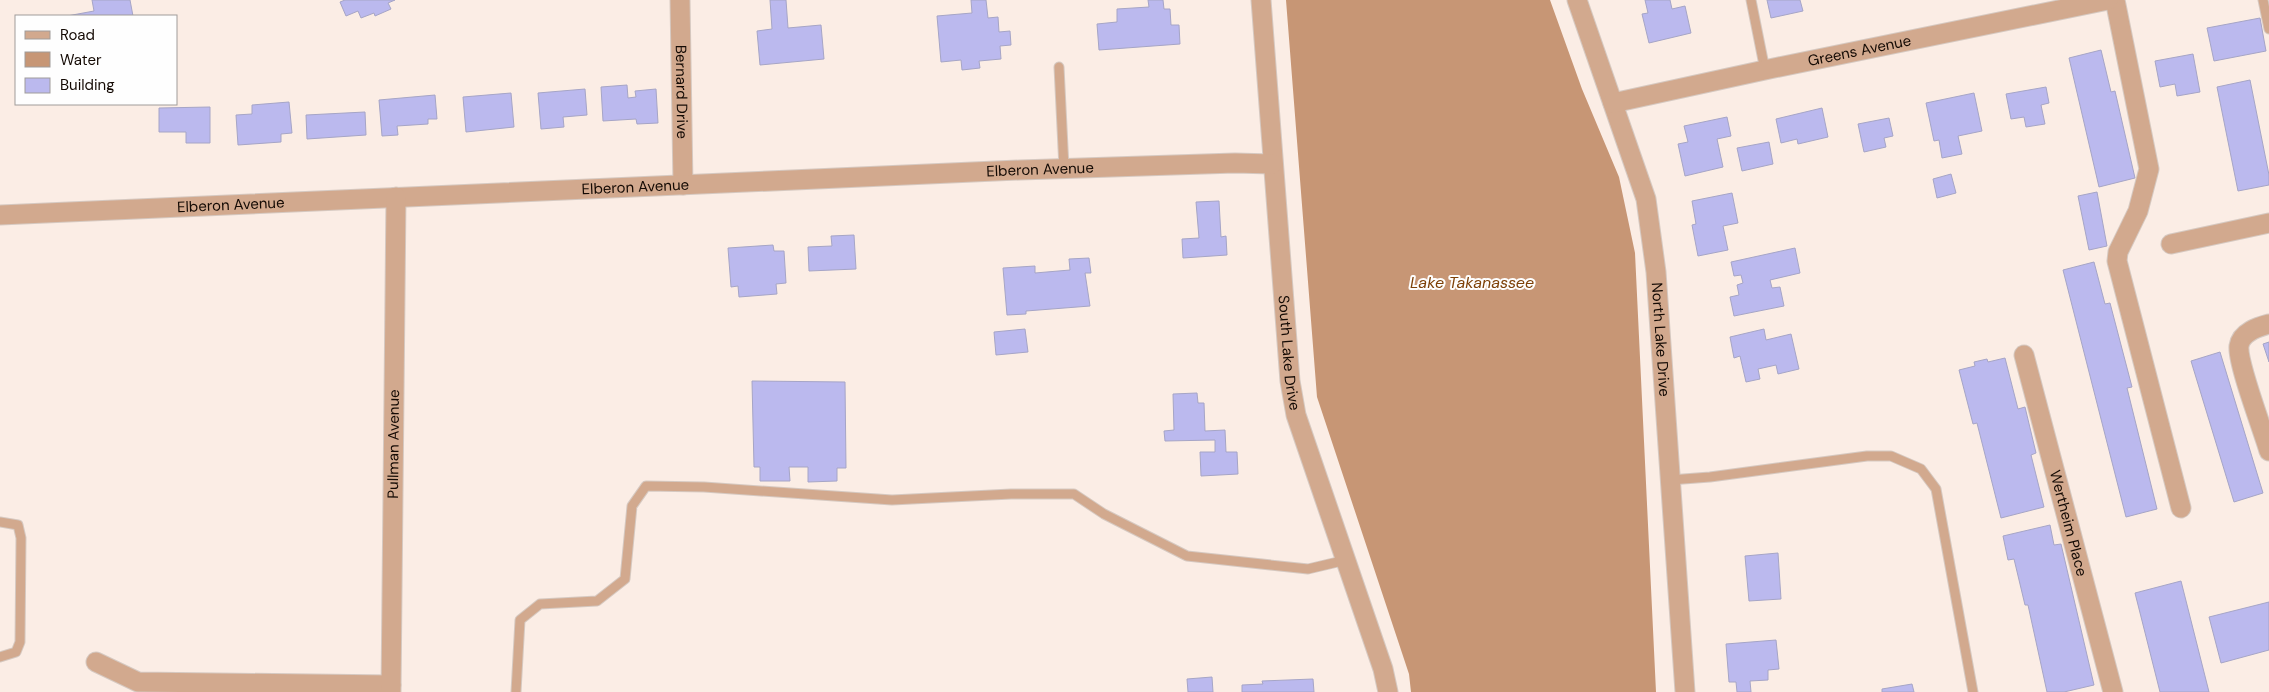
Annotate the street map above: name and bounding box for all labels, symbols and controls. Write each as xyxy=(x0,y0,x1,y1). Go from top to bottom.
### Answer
legend xyxy=(15,15,178,105)
text: Road xyxy=(60,25,95,45)
street label: Greens Avenue xyxy=(1806,30,1913,71)
street label: Bernard Drive xyxy=(671,45,692,139)
text: Water xyxy=(60,50,102,70)
text: Building xyxy=(60,75,115,95)
street label: Elberon Avenue xyxy=(986,158,1094,181)
street label: Elberon Avenue xyxy=(581,175,690,199)
street label: Elberon Avenue xyxy=(177,192,285,217)
water label: Lake Takanassee xyxy=(1410,272,1534,293)
street label: North Lake Drive xyxy=(1647,282,1675,397)
street label: South Lake Drive xyxy=(1273,294,1305,412)
street label: Pullman Avenue xyxy=(383,389,404,499)
street label: Wertheim Place xyxy=(2045,468,2092,579)

